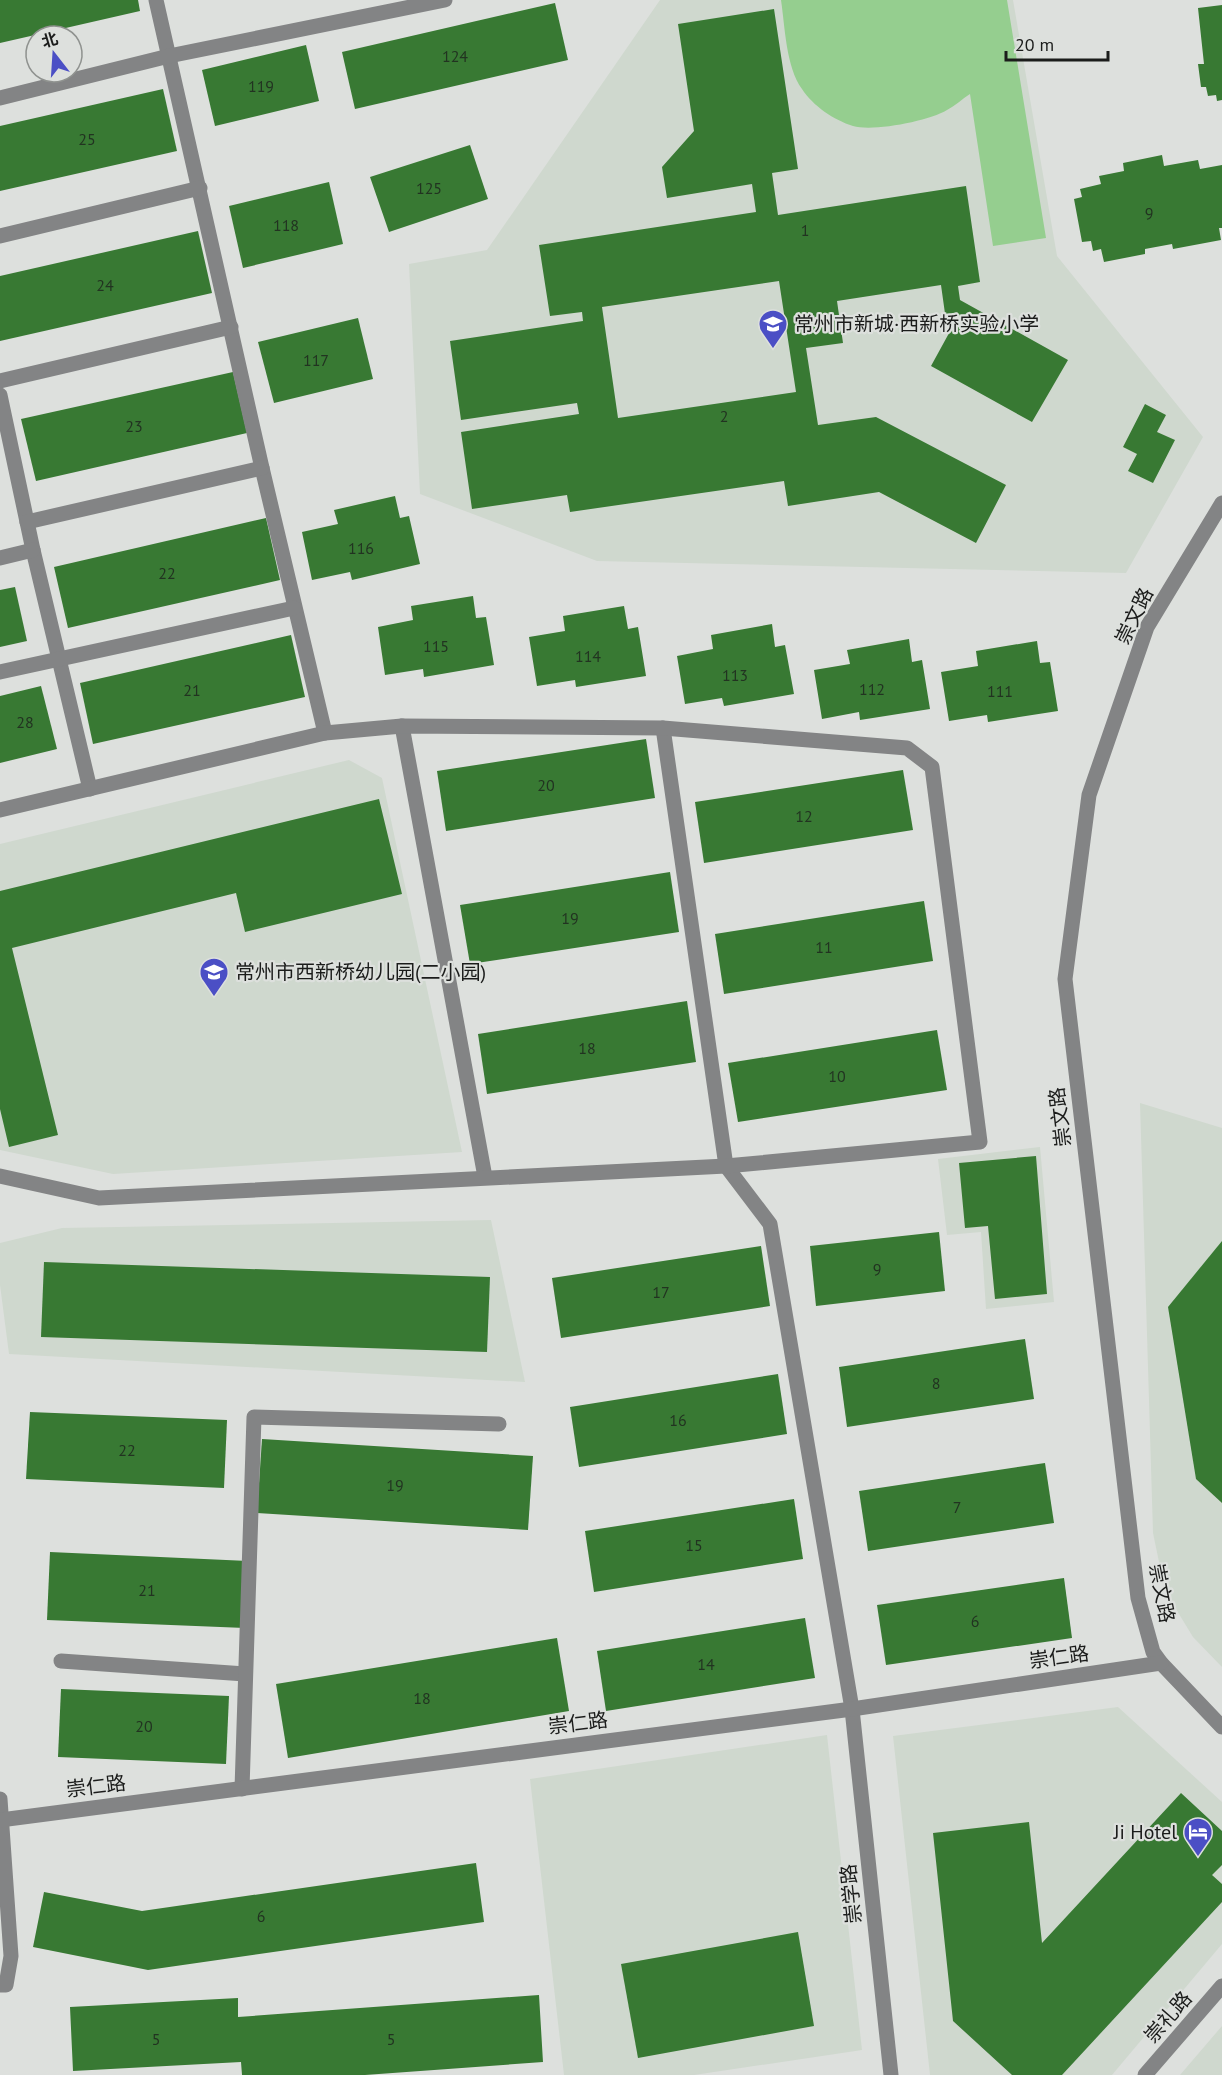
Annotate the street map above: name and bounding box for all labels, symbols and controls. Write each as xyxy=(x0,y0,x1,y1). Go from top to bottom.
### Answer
north arrow xyxy=(24,24,84,84)
scale bar xyxy=(1006,24,1108,62)
text: 北 xyxy=(39,28,60,52)
text: 20 m xyxy=(1015,33,1054,56)
house number: 124 xyxy=(442,46,468,66)
house number: 119 xyxy=(248,76,274,96)
house number: 25 xyxy=(78,129,96,149)
house number: 125 xyxy=(416,178,442,198)
house number: 9 xyxy=(1145,203,1153,223)
house number: 118 xyxy=(273,215,299,235)
house number: 1 xyxy=(801,220,809,240)
house number: 24 xyxy=(96,275,114,295)
school or university icon: 常州市新城·西新桥实验小学 xyxy=(757,308,789,350)
place label: 常州市新城·西新桥实验小学 xyxy=(794,311,1039,337)
house number: 117 xyxy=(303,350,329,370)
house number: 2 xyxy=(720,406,728,426)
house number: 23 xyxy=(125,416,143,436)
house number: 116 xyxy=(348,538,374,558)
house number: 22 xyxy=(158,563,176,583)
street label: 崇文路 xyxy=(1109,583,1159,649)
house number: 115 xyxy=(423,636,449,656)
house number: 114 xyxy=(575,646,601,666)
house number: 113 xyxy=(722,665,748,685)
house number: 112 xyxy=(859,679,885,699)
house number: 21 xyxy=(183,680,201,700)
house number: 111 xyxy=(987,681,1013,701)
house number: 28 xyxy=(16,712,34,732)
house number: 20 xyxy=(537,775,555,795)
house number: 12 xyxy=(795,806,813,826)
house number: 19 xyxy=(561,908,579,928)
house number: 11 xyxy=(815,937,833,957)
school or university icon: 常州市西新桥幼儿园(二小园) xyxy=(198,956,230,998)
place label: 常州市西新桥幼儿园(二小园) xyxy=(235,959,486,985)
house number: 18 xyxy=(578,1038,596,1058)
house number: 10 xyxy=(828,1066,846,1086)
street label: 崇文路 xyxy=(1043,1086,1077,1148)
house number: 9 xyxy=(873,1259,881,1279)
house number: 17 xyxy=(652,1282,670,1302)
house number: 8 xyxy=(932,1373,940,1393)
house number: 16 xyxy=(669,1410,687,1430)
house number: 22 xyxy=(118,1440,136,1460)
house number: 19 xyxy=(386,1475,404,1495)
house number: 7 xyxy=(953,1497,961,1517)
house number: 15 xyxy=(685,1535,703,1555)
street label: 崇文路 xyxy=(1144,1561,1180,1625)
house number: 21 xyxy=(138,1580,156,1600)
house number: 6 xyxy=(971,1611,979,1631)
street label: 崇仁路 xyxy=(1027,1640,1091,1674)
house number: 14 xyxy=(697,1654,715,1674)
house number: 18 xyxy=(413,1688,431,1708)
street label: 崇仁路 xyxy=(547,1706,609,1740)
house number: 20 xyxy=(135,1716,153,1736)
street label: 崇仁路 xyxy=(65,1769,127,1803)
hotel icon: Ji Hotel xyxy=(1182,1816,1214,1858)
place label: Ji Hotel xyxy=(1113,1819,1177,1845)
street label: 崇学路 xyxy=(835,1863,867,1925)
house number: 6 xyxy=(257,1906,265,1926)
street label: 崇礼路 xyxy=(1139,1986,1197,2048)
house number: 5 xyxy=(152,2029,160,2049)
house number: 5 xyxy=(387,2029,395,2049)

